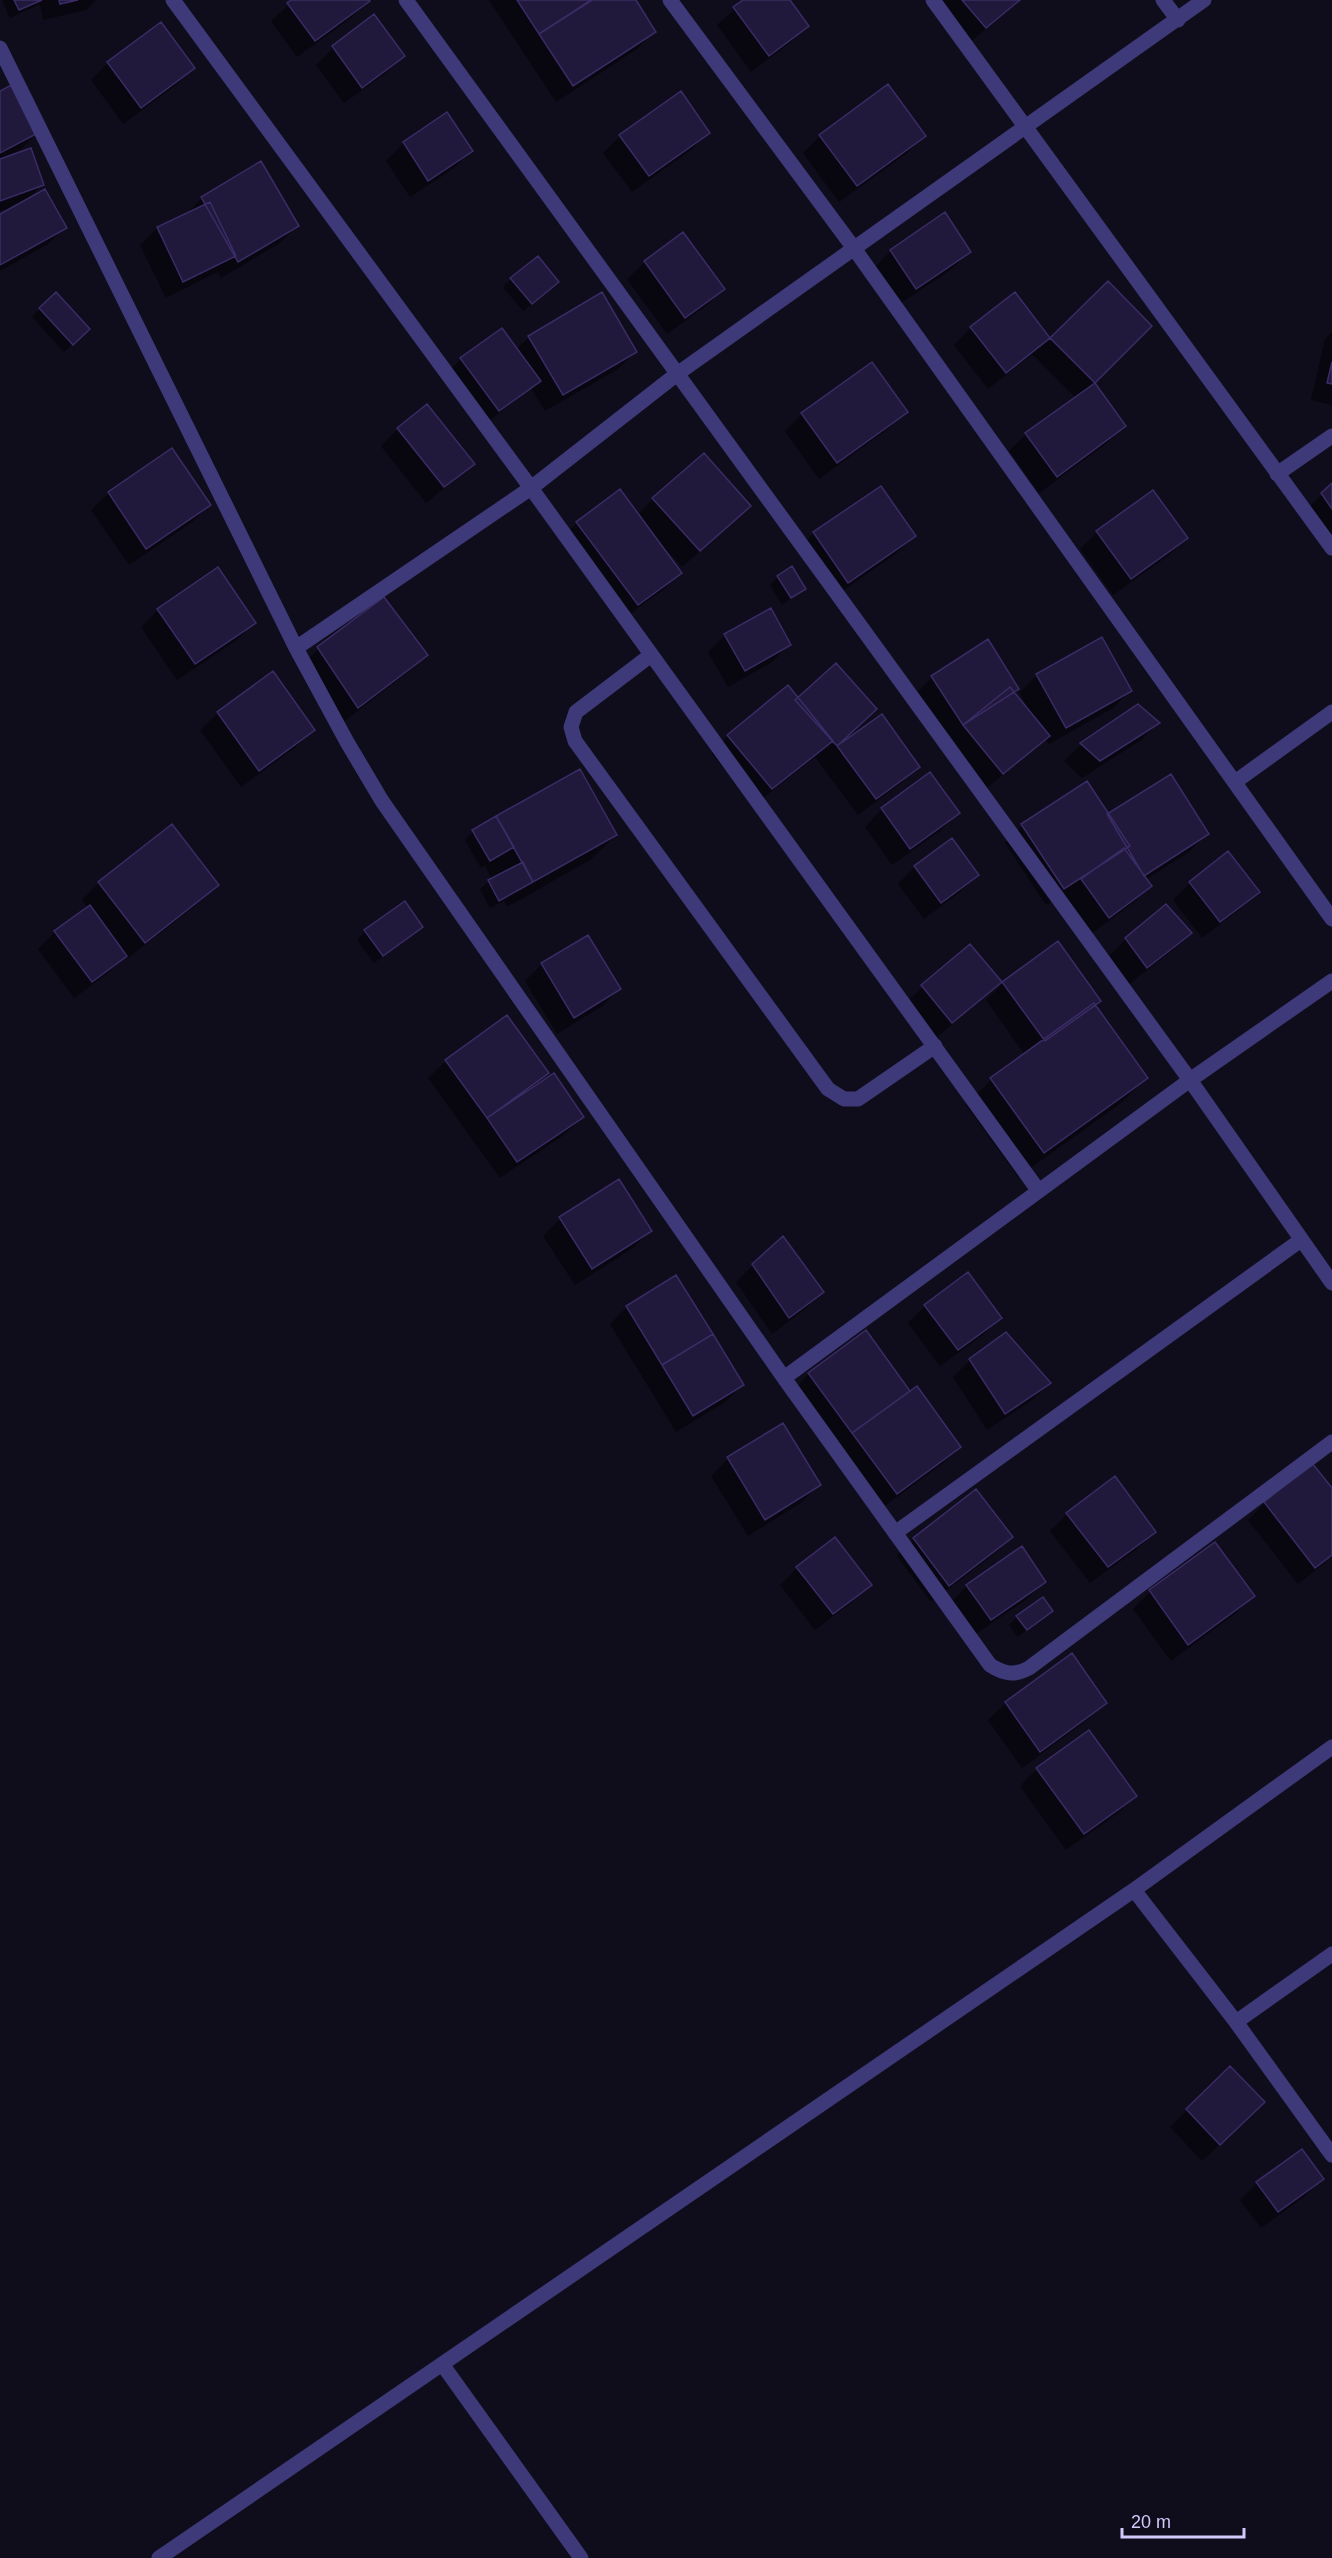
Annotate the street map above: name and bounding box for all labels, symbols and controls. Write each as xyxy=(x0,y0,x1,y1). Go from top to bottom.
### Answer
scale bar xyxy=(1122,2501,1244,2539)
text: 20 m xyxy=(1131,2512,1171,2532)

